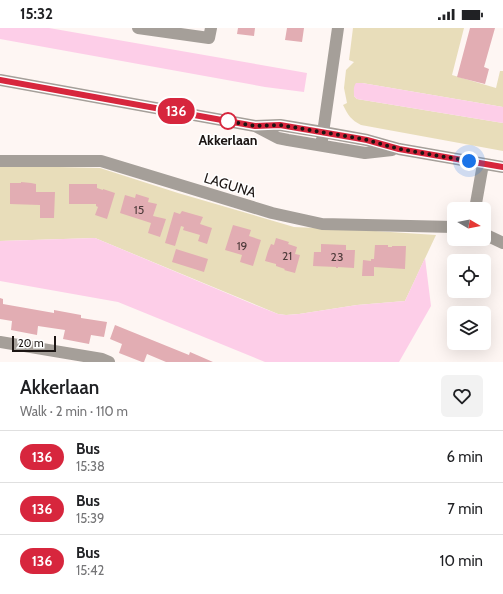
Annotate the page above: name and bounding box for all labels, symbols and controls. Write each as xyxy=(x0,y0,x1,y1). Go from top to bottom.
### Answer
text: 15:32 xyxy=(20,5,53,23)
line badge: 136 xyxy=(153,98,199,124)
text: 136 xyxy=(166,102,186,120)
marker: Akkerlaan xyxy=(219,112,237,130)
place label: Akkerlaan xyxy=(198,131,258,149)
your location xyxy=(459,151,479,171)
street label: LAGUNA xyxy=(202,169,259,202)
house number: 15 xyxy=(134,202,144,217)
north arrow xyxy=(447,202,491,246)
map controls xyxy=(447,202,491,350)
house number: 19 xyxy=(237,238,248,253)
house number: 21 xyxy=(282,248,292,263)
house number: 23 xyxy=(331,249,343,264)
button: locate xyxy=(447,254,491,298)
button: layers xyxy=(447,306,491,350)
scale bar xyxy=(12,334,56,353)
text: 20 m xyxy=(18,336,44,350)
button: heart xyxy=(441,375,483,417)
text: Akkerlaan xyxy=(20,376,99,399)
text: Walk · 2 min · 110 m xyxy=(20,403,128,419)
text: Bus xyxy=(76,440,100,458)
text: 136 xyxy=(32,448,52,466)
text: 6 min xyxy=(446,448,483,466)
text: 15:38 xyxy=(76,458,105,474)
text: Bus xyxy=(76,492,100,510)
text: 136 xyxy=(32,500,52,518)
text: 7 min xyxy=(447,500,483,518)
text: 15:39 xyxy=(76,510,104,526)
text: Bus xyxy=(76,544,100,562)
text: 136 xyxy=(32,552,52,570)
text: 10 min xyxy=(440,552,483,570)
text: 15:42 xyxy=(76,562,104,578)

